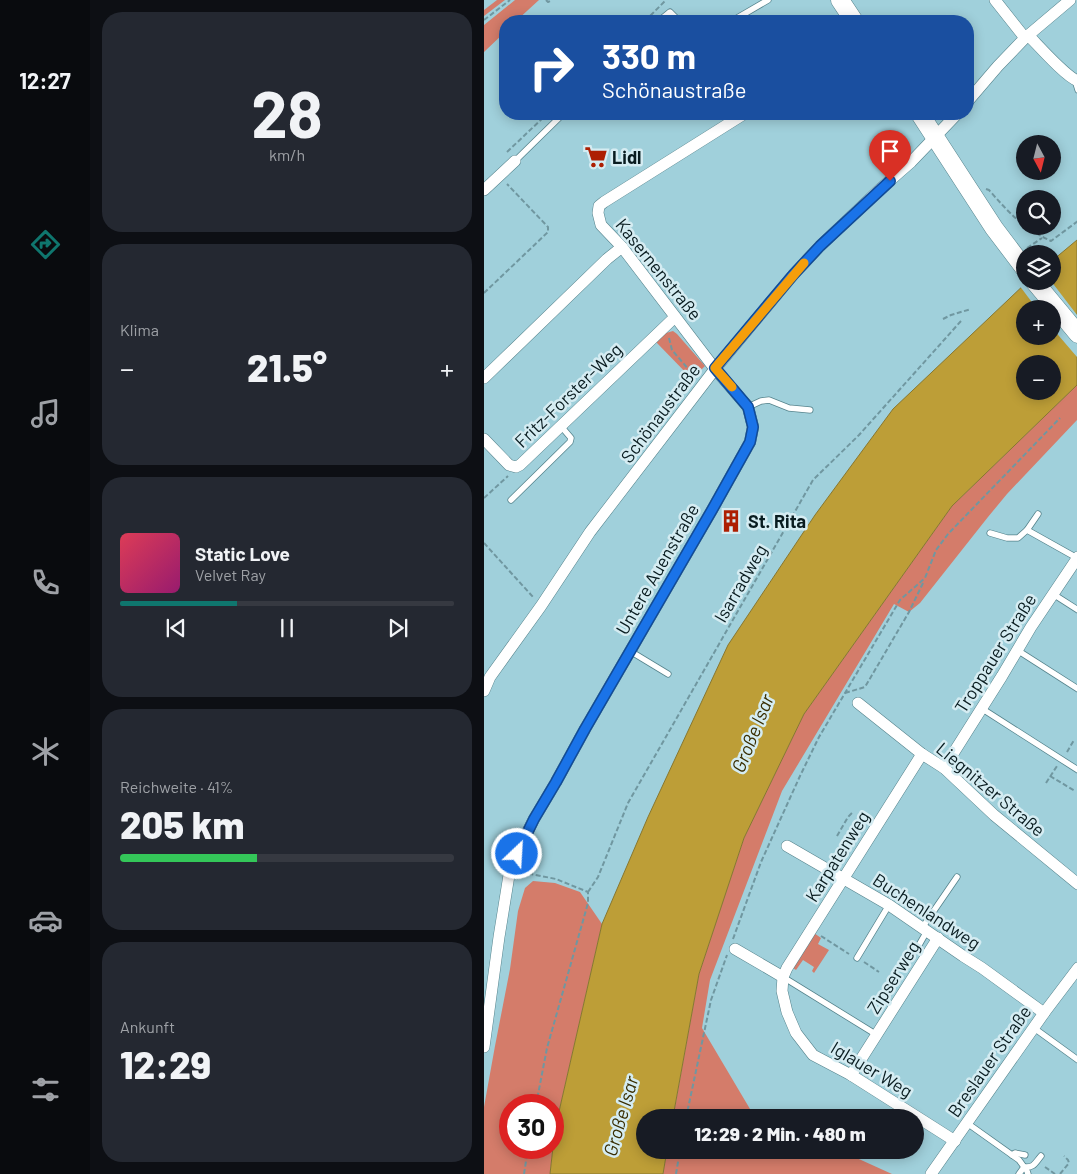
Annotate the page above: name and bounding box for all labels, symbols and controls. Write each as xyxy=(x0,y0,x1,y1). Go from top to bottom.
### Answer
text: 330 m xyxy=(602,34,696,76)
icon: right xyxy=(519,35,584,100)
text: 12:27 xyxy=(19,67,71,93)
text: 28 xyxy=(251,73,323,151)
text: Schönaustraße xyxy=(602,76,746,102)
pin xyxy=(869,130,911,181)
north arrow xyxy=(1016,135,1062,180)
map controls xyxy=(1016,135,1061,400)
icon: arrive xyxy=(876,137,904,165)
supermarket icon: Lidl xyxy=(583,144,609,170)
text: km/h xyxy=(269,145,305,164)
place label: Lidl xyxy=(612,146,641,168)
button: search xyxy=(1016,190,1061,235)
street label: Kasernenstraße xyxy=(611,214,707,324)
icon: directions xyxy=(28,227,63,262)
button: layers xyxy=(1016,245,1061,290)
button: + xyxy=(1016,300,1061,345)
text: Klima xyxy=(120,320,159,339)
street label: Fritz-Forster-Weg xyxy=(510,338,626,452)
text: 21.5° xyxy=(247,344,327,390)
text: − xyxy=(120,351,134,385)
text: + xyxy=(440,351,454,385)
button: − xyxy=(1016,355,1061,400)
street label: Schönaustraße xyxy=(616,359,704,467)
icon: music xyxy=(28,396,63,431)
street label: Untere Auenstraße xyxy=(611,500,703,638)
building icon: St. Rita xyxy=(718,508,744,534)
place label: St. Rita xyxy=(748,510,806,532)
street label: Isarradweg xyxy=(709,540,771,626)
text: Static Love xyxy=(195,542,290,565)
icon: phone xyxy=(28,565,63,600)
text: Velvet Ray xyxy=(195,565,266,584)
street label: Troppauer Straße xyxy=(950,589,1040,717)
icon: previous xyxy=(162,614,190,642)
icon: pause xyxy=(273,614,301,642)
icon: next xyxy=(384,614,412,642)
water label: Große Isar xyxy=(726,689,779,775)
icon: climate xyxy=(28,734,63,769)
street label: Liegnitzer Straße xyxy=(932,737,1050,841)
text: Reichweite · 41% xyxy=(120,777,233,796)
text: 205 km xyxy=(120,801,244,847)
street label: Karpatenweg xyxy=(800,806,874,906)
position arrow xyxy=(490,827,542,879)
street label: Buchenlandweg xyxy=(869,868,985,954)
icon: car xyxy=(28,903,63,938)
street label: Zipserweg xyxy=(862,937,924,1017)
street label: Breslauer Straße xyxy=(942,1001,1036,1121)
text: Ankunft xyxy=(120,1017,175,1036)
street label: Iglauer Weg xyxy=(827,1036,917,1102)
text: 12:29 xyxy=(120,1041,211,1087)
icon: filters xyxy=(28,1072,63,1107)
water label: Große Isar xyxy=(598,1072,643,1159)
speed limit sign: 30 xyxy=(499,1094,564,1159)
text: 12:29 · 2 Min. · 480 m xyxy=(694,1122,866,1145)

